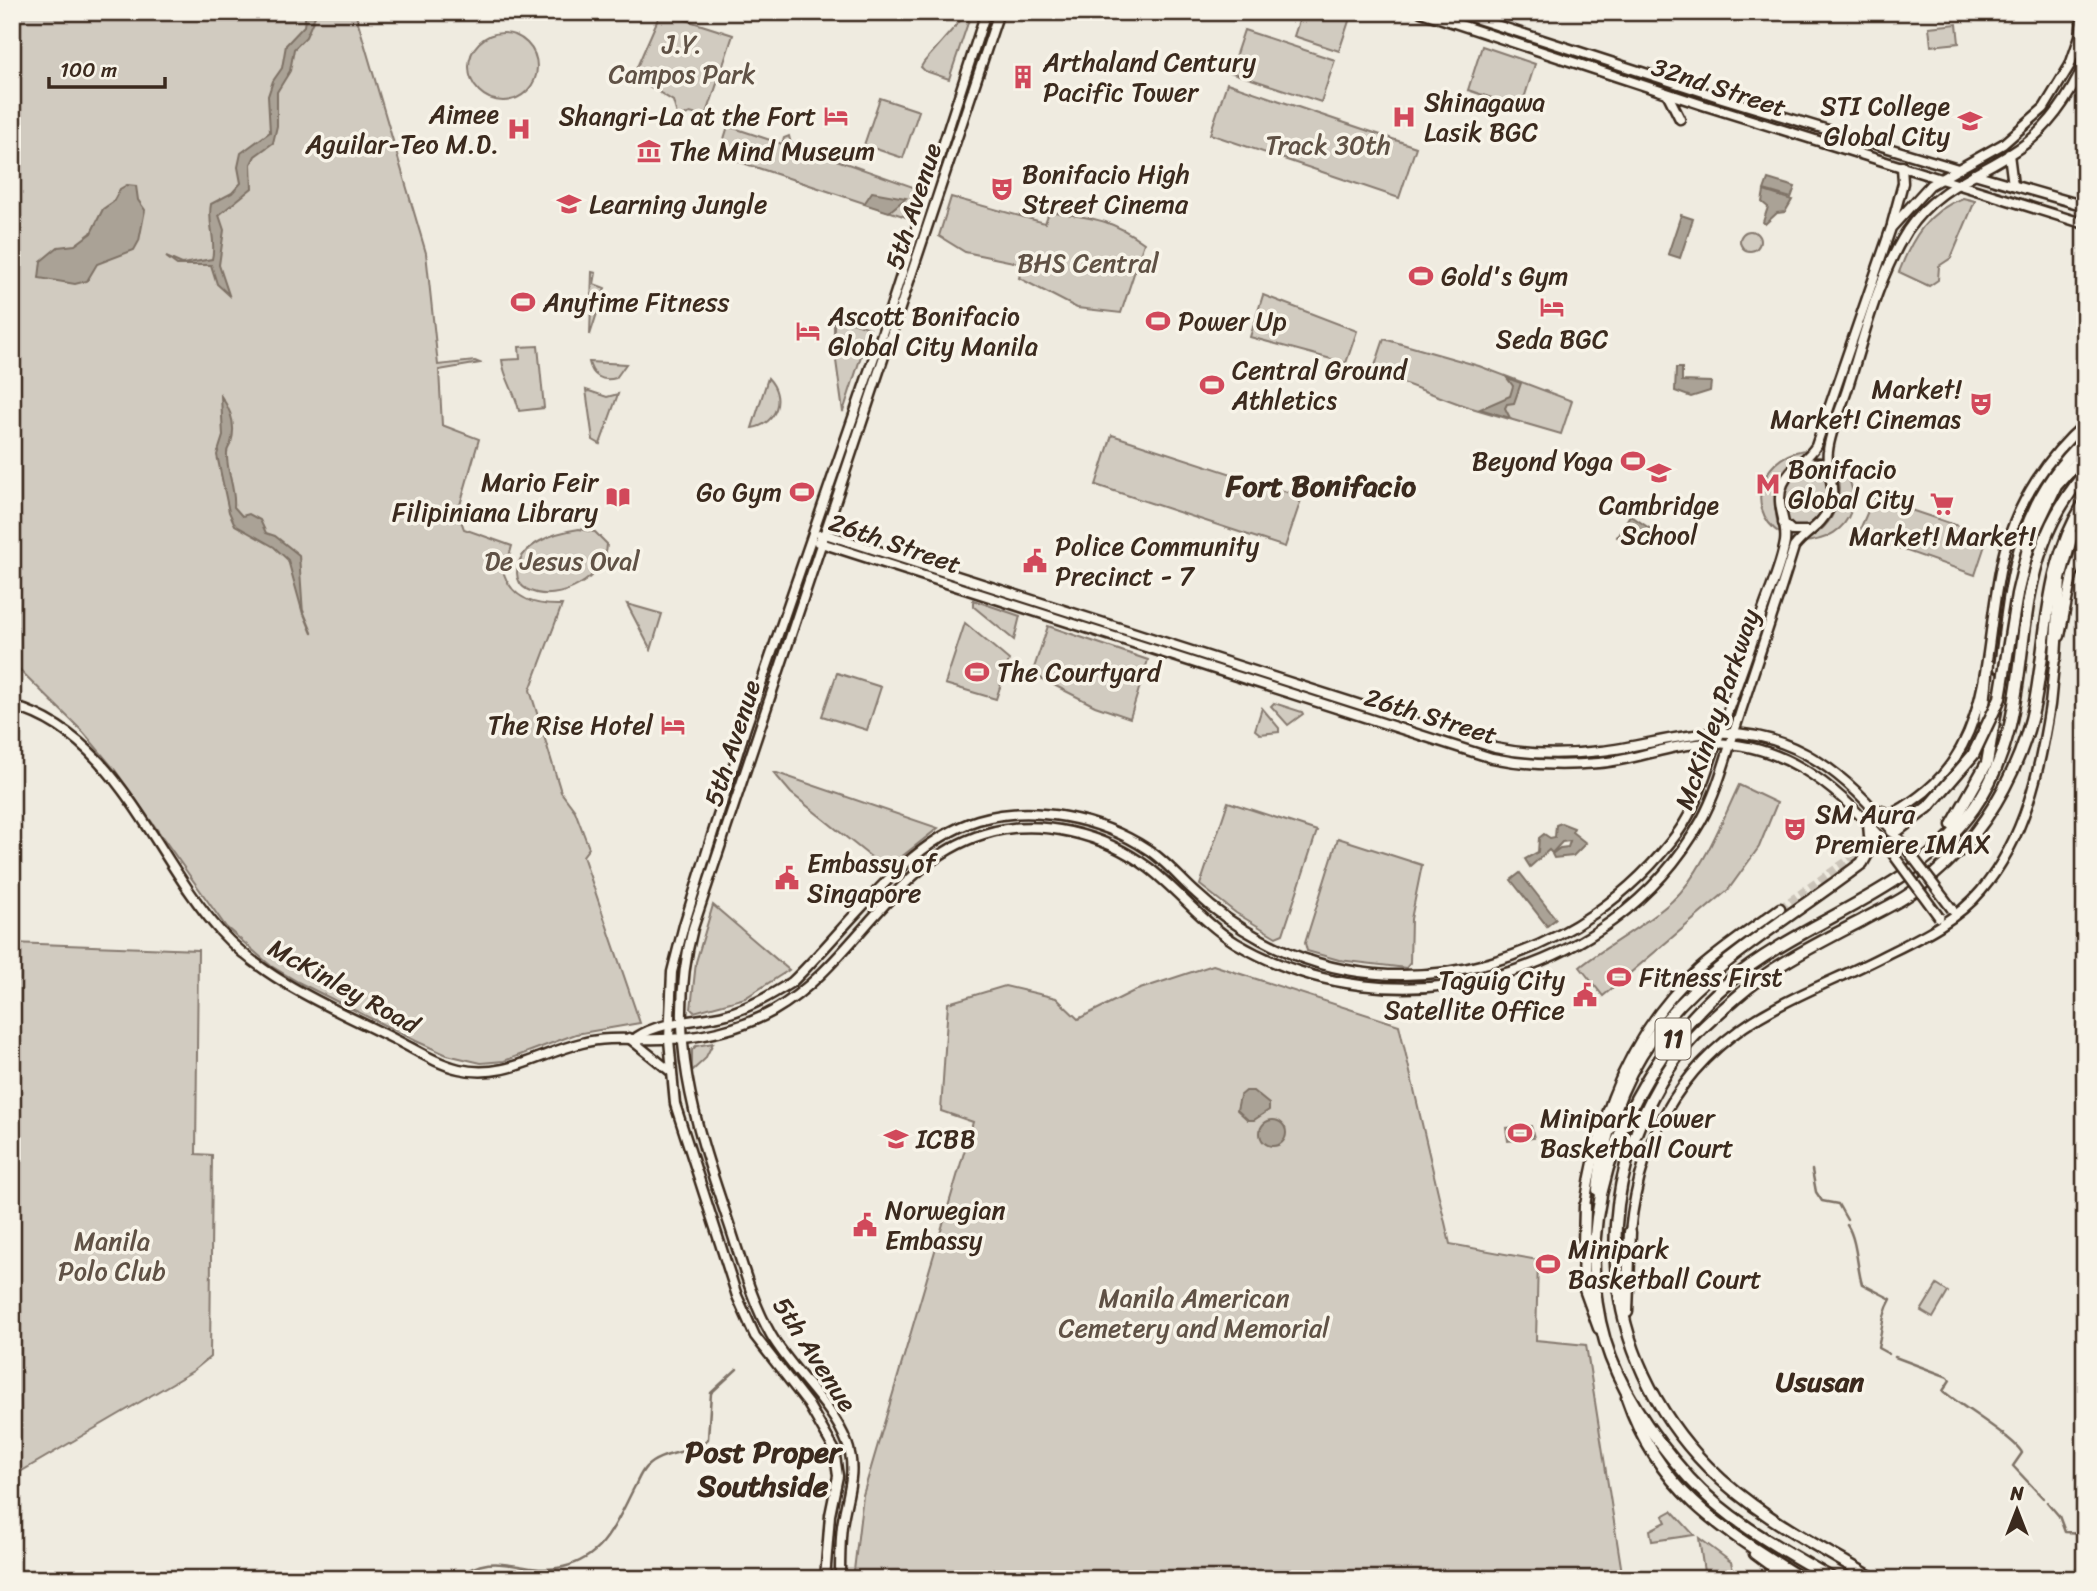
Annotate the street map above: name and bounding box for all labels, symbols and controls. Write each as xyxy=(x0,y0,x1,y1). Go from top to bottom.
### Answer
park label: J.Y. Campos Park xyxy=(609,21,756,97)
place label: Arthaland Century Pacific Tower xyxy=(1042,39,1256,115)
street label: 32nd Street xyxy=(1646,44,1792,130)
scale bar xyxy=(49,46,164,90)
text: 100 m xyxy=(60,51,117,89)
building icon: Arthaland Century Pacific Tower xyxy=(1009,63,1037,91)
place label: Shinagawa Lasik BGC xyxy=(1424,79,1545,155)
place label: STI College Global City xyxy=(1820,83,1950,159)
place label: Aimee Aguilar-Teo M.D. xyxy=(305,91,499,167)
place label: Shangri-La at the Fort xyxy=(559,93,816,139)
hotel icon: Shangri-La at the Fort xyxy=(822,102,850,130)
hospital icon: Shinagawa Lasik BGC xyxy=(1390,103,1418,131)
school or university icon: STI College Global City xyxy=(1956,107,1984,135)
hospital icon: Aimee Aguilar-Teo M.D. xyxy=(505,115,533,143)
park label: Track 30th xyxy=(1265,122,1391,168)
place label: The Mind Museum xyxy=(669,128,875,174)
street label: 5th Avenue xyxy=(871,136,955,275)
museum icon: The Mind Museum xyxy=(635,137,663,165)
place label: Bonifacio High Street Cinema xyxy=(1022,151,1190,227)
theatre icon: Bonifacio High Street Cinema xyxy=(988,175,1016,203)
place label: Learning Jungle xyxy=(589,181,767,227)
school or university icon: Learning Jungle xyxy=(555,190,583,218)
park label: BHS Central xyxy=(1017,240,1159,286)
place label: Gold's Gym xyxy=(1441,253,1568,299)
sports icon: Gold's Gym xyxy=(1407,262,1435,290)
place label: Anytime Fitness xyxy=(542,279,729,325)
sports icon: Anytime Fitness xyxy=(509,288,537,316)
place label: Ascott Bonifacio Global City Manila xyxy=(827,293,1038,369)
hotel icon: Seda BGC xyxy=(1538,293,1566,321)
place label: Power Up xyxy=(1178,298,1287,344)
sports icon: Power Up xyxy=(1144,307,1172,335)
place label: Seda BGC xyxy=(1496,316,1608,362)
hotel icon: Ascott Bonifacio Global City Manila xyxy=(794,317,822,345)
place label: Central Ground Athletics xyxy=(1231,347,1409,423)
place label: Market! Market! Cinemas xyxy=(1770,366,1962,442)
sports icon: Central Ground Athletics xyxy=(1198,371,1226,399)
theatre icon: Market! Market! Cinemas xyxy=(1967,390,1995,418)
place label: Beyond Yoga xyxy=(1472,438,1613,484)
place label: Bonifacio Global City xyxy=(1788,446,1915,522)
sports icon: Beyond Yoga xyxy=(1619,447,1647,475)
place label: Mario Feir Filipiniana Library xyxy=(392,459,599,535)
district label: Fort Bonifacio xyxy=(1225,459,1416,513)
school or university icon: Cambridge School xyxy=(1645,459,1673,487)
place label: Go Gym xyxy=(696,469,782,515)
metro station icon: Bonifacio Global City xyxy=(1754,470,1782,498)
sports icon: Go Gym xyxy=(788,478,816,506)
place label: Cambridge School xyxy=(1599,482,1720,558)
library icon: Mario Feir Filipiniana Library xyxy=(604,483,632,511)
supermarket icon: Market! Market! xyxy=(1928,490,1956,518)
street label: 26th Street xyxy=(823,499,967,587)
place label: Market! Market! xyxy=(1849,513,2036,559)
place label: Police Community Precinct - 7 xyxy=(1055,523,1260,599)
park label: De Jesus Oval xyxy=(484,538,640,584)
public building icon: Police Community Precinct - 7 xyxy=(1021,547,1049,575)
street label: McKinley Parkway xyxy=(1661,602,1773,816)
place label: The Courtyard xyxy=(997,649,1163,695)
sports icon: The Courtyard xyxy=(963,658,991,686)
street label: 5th Avenue xyxy=(690,673,774,812)
street label: 26th Street xyxy=(1359,674,1503,758)
place label: The Rise Hotel xyxy=(488,702,654,748)
hotel icon: The Rise Hotel xyxy=(659,711,687,739)
place label: SM Aura Premiere IMAX xyxy=(1815,791,1991,867)
theatre icon: SM Aura Premiere IMAX xyxy=(1781,815,1809,843)
place label: Embassy of Singapore xyxy=(807,840,938,916)
public building icon: Embassy of Singapore xyxy=(773,864,801,892)
street label: McKinley Road xyxy=(260,925,430,1048)
place label: Fitness First xyxy=(1639,954,1783,1000)
place label: Taguig City Satellite Office xyxy=(1384,957,1565,1033)
sports icon: Fitness First xyxy=(1605,963,1633,991)
public building icon: Taguig City Satellite Office xyxy=(1571,981,1599,1009)
road number: 11 xyxy=(1656,1018,1690,1059)
place label: Minipark Lower Basketball Court xyxy=(1540,1095,1733,1171)
place label: ICBB xyxy=(915,1116,976,1162)
sports icon: Minipark Lower Basketball Court xyxy=(1506,1119,1534,1147)
school or university icon: ICBB xyxy=(882,1125,910,1153)
place label: Norwegian Embassy xyxy=(885,1187,1006,1263)
public building icon: Norwegian Embassy xyxy=(851,1211,879,1239)
park label: Manila Polo Club xyxy=(58,1218,166,1294)
place label: Minipark Basketball Court xyxy=(1568,1226,1761,1302)
sports icon: Minipark Basketball Court xyxy=(1534,1250,1562,1278)
park label: Manila American Cemetery and Memorial xyxy=(1059,1275,1330,1351)
street label: 5th Avenue xyxy=(760,1287,870,1422)
district label: Ususan xyxy=(1776,1357,1865,1406)
district label: Post Proper Southside xyxy=(685,1425,844,1513)
north arrow xyxy=(1982,1476,2052,1546)
text: N xyxy=(2009,1477,2024,1510)

